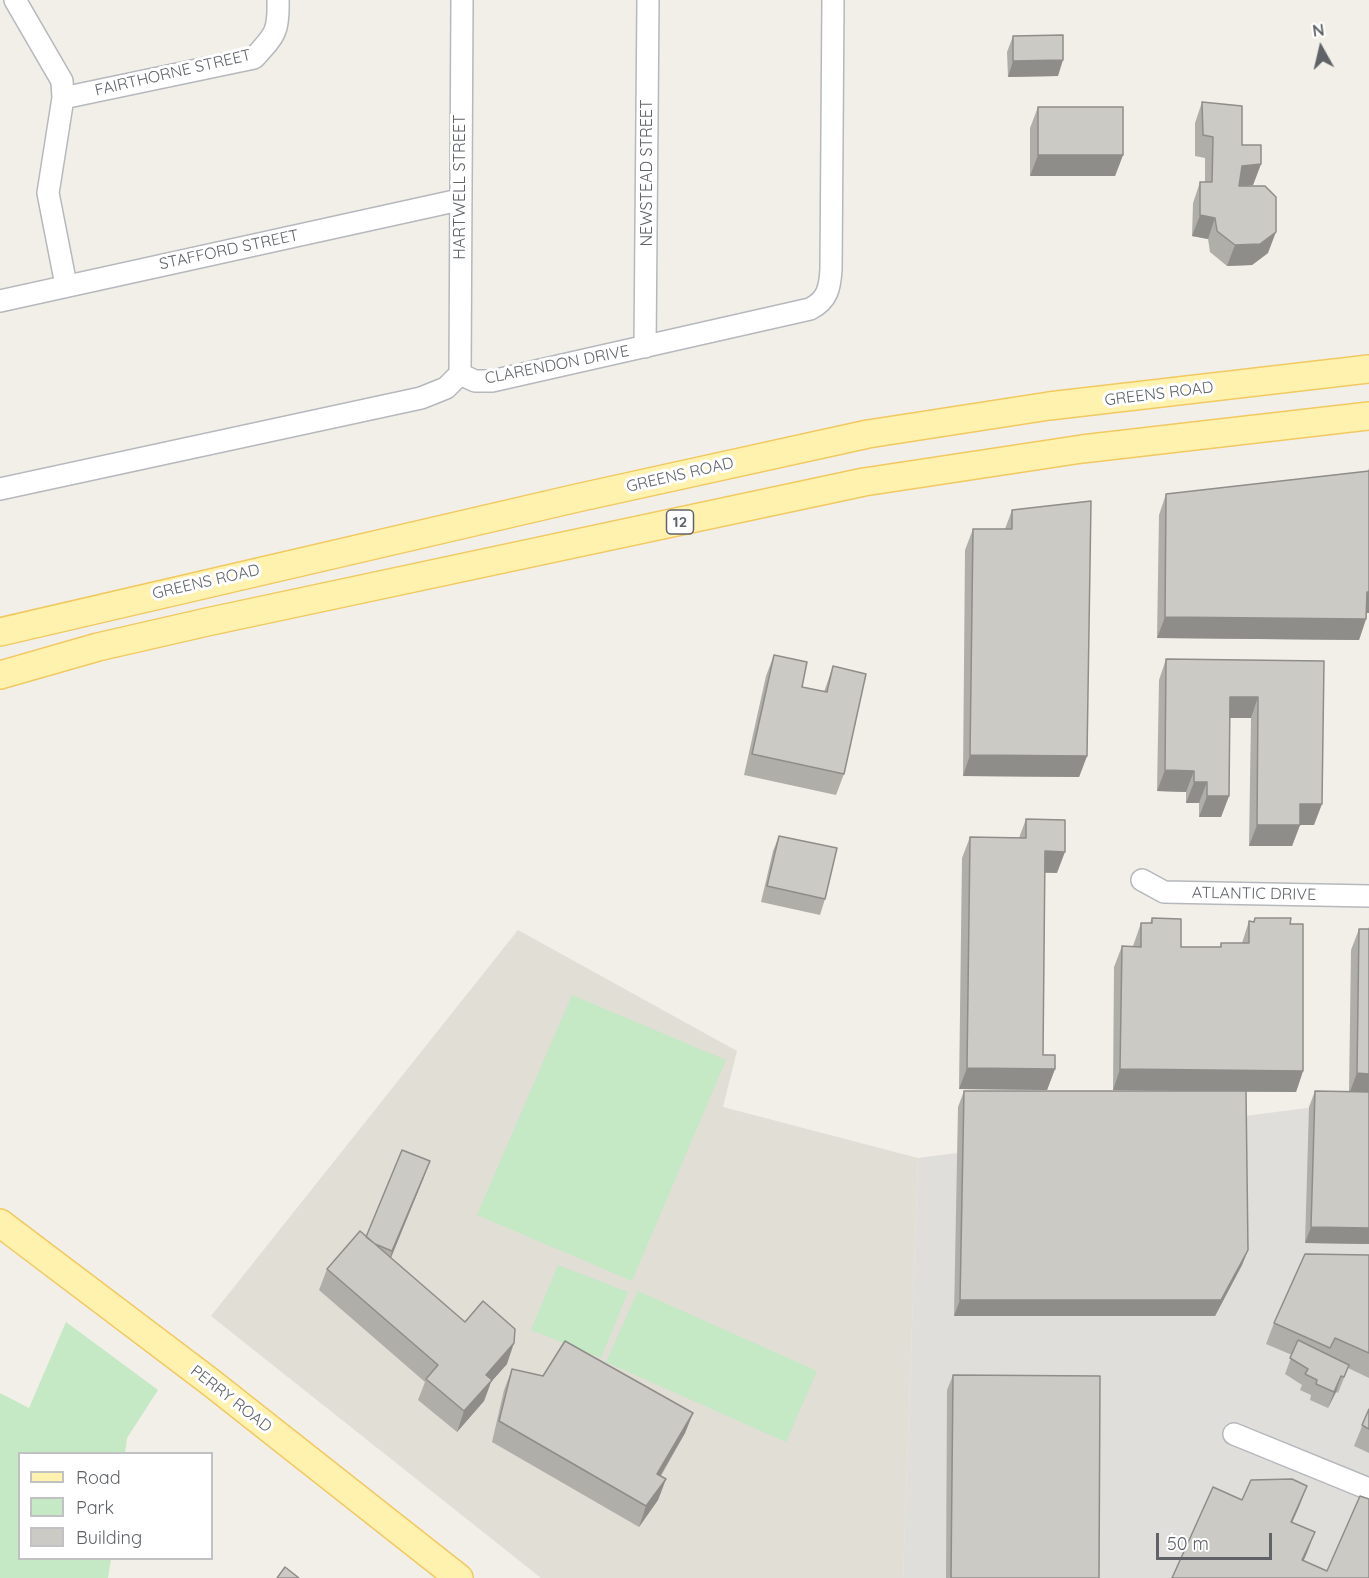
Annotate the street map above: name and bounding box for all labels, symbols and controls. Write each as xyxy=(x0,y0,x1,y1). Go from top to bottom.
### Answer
north arrow xyxy=(1291,18,1351,78)
text: N xyxy=(1311,19,1326,41)
street label: FAIRTHORNE STREET xyxy=(93,46,253,100)
street label: NEWSTEAD STREET xyxy=(637,99,657,247)
street label: HARTWELL STREET xyxy=(450,114,470,260)
street label: STAFFORD STREET xyxy=(157,226,301,274)
street label: CLARENDON DRIVE xyxy=(483,342,631,388)
street label: GREENS ROAD xyxy=(1103,378,1215,410)
street label: GREENS ROAD xyxy=(624,453,736,497)
road number: 12 xyxy=(666,510,694,534)
street label: GREENS ROAD xyxy=(150,560,262,604)
street label: ATLANTIC DRIVE xyxy=(1192,883,1316,905)
street label: PERRY ROAD xyxy=(187,1361,275,1437)
legend xyxy=(18,1452,213,1560)
text: Road xyxy=(76,1466,121,1489)
text: Park xyxy=(76,1496,114,1519)
scale bar xyxy=(1159,1521,1274,1559)
text: Building xyxy=(76,1526,142,1549)
text: 50 m xyxy=(1167,1532,1209,1555)

